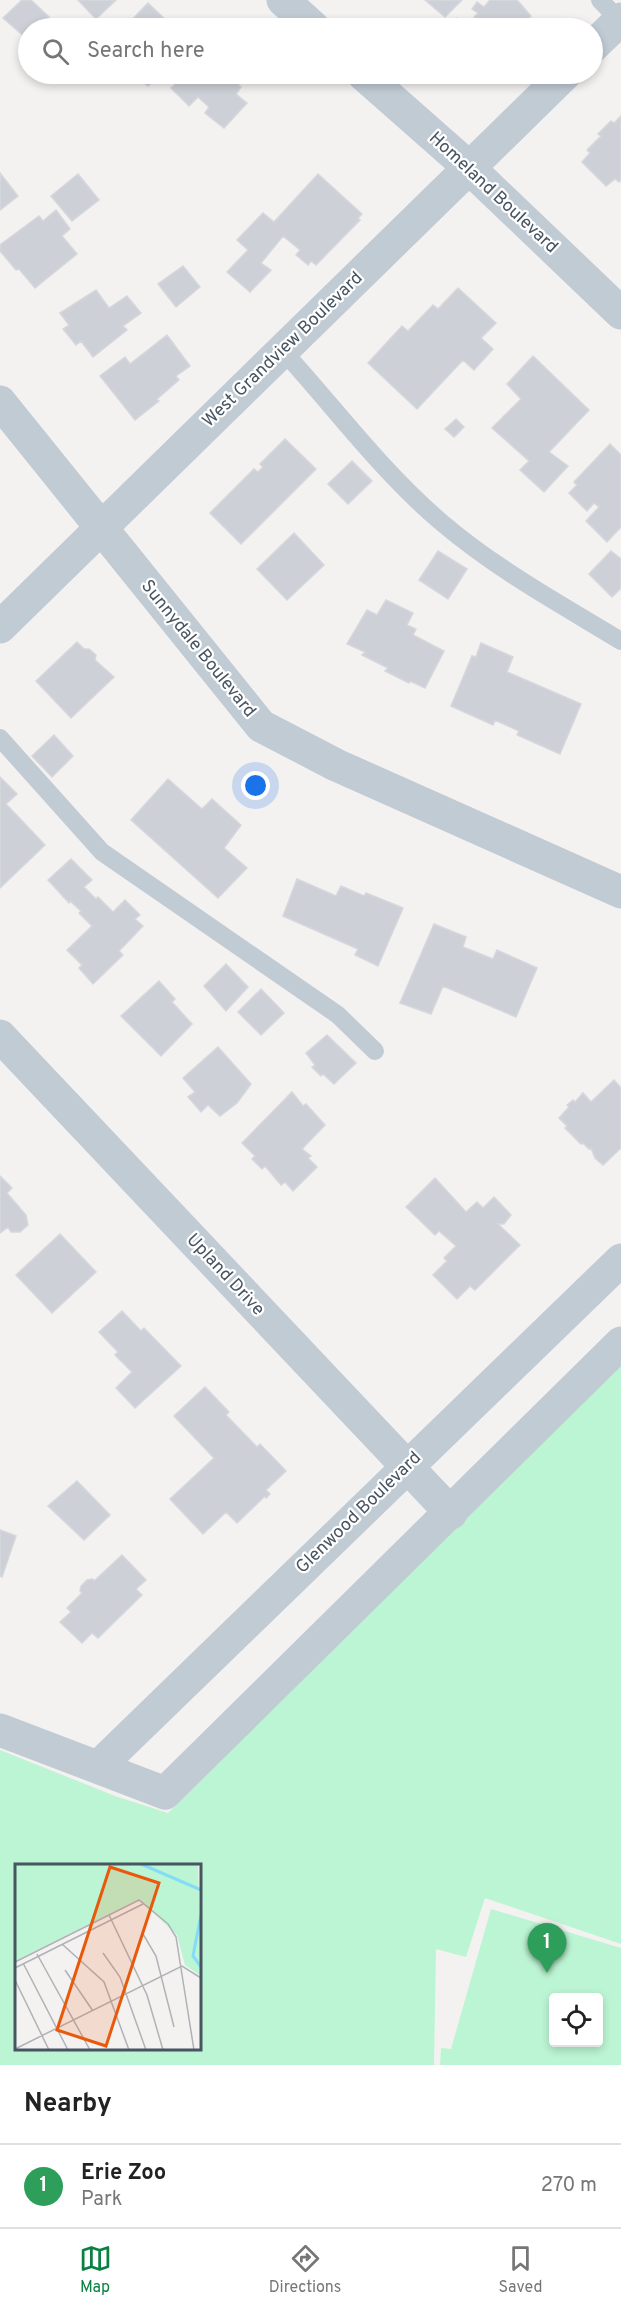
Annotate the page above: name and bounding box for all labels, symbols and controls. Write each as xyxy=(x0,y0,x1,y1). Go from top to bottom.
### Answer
search box xyxy=(18,18,603,84)
icon: search xyxy=(39,35,72,68)
text: Search here xyxy=(87,38,205,65)
street label: Homeland Boulevard xyxy=(424,127,562,259)
street label: West Grandview Boulevard xyxy=(198,267,368,433)
street label: Sunnydale Boulevard xyxy=(135,575,261,723)
your location xyxy=(241,771,270,800)
street label: Upland Drive xyxy=(181,1229,269,1321)
street label: Glenwood Boulevard xyxy=(291,1447,427,1579)
inset map xyxy=(15,1864,201,2050)
pin: 1 xyxy=(528,1924,566,1973)
map controls xyxy=(549,1993,603,2047)
button: locate xyxy=(549,1993,603,2047)
text: Nearby xyxy=(24,2088,112,2121)
text: Erie Zoo xyxy=(81,2160,166,2187)
text: 1 xyxy=(40,2173,48,2199)
text: 270 m xyxy=(541,2173,597,2199)
text: Park xyxy=(81,2187,122,2213)
tab: Map xyxy=(79,2242,112,2298)
tab: Directions xyxy=(269,2242,341,2298)
tab: Saved xyxy=(498,2242,542,2298)

